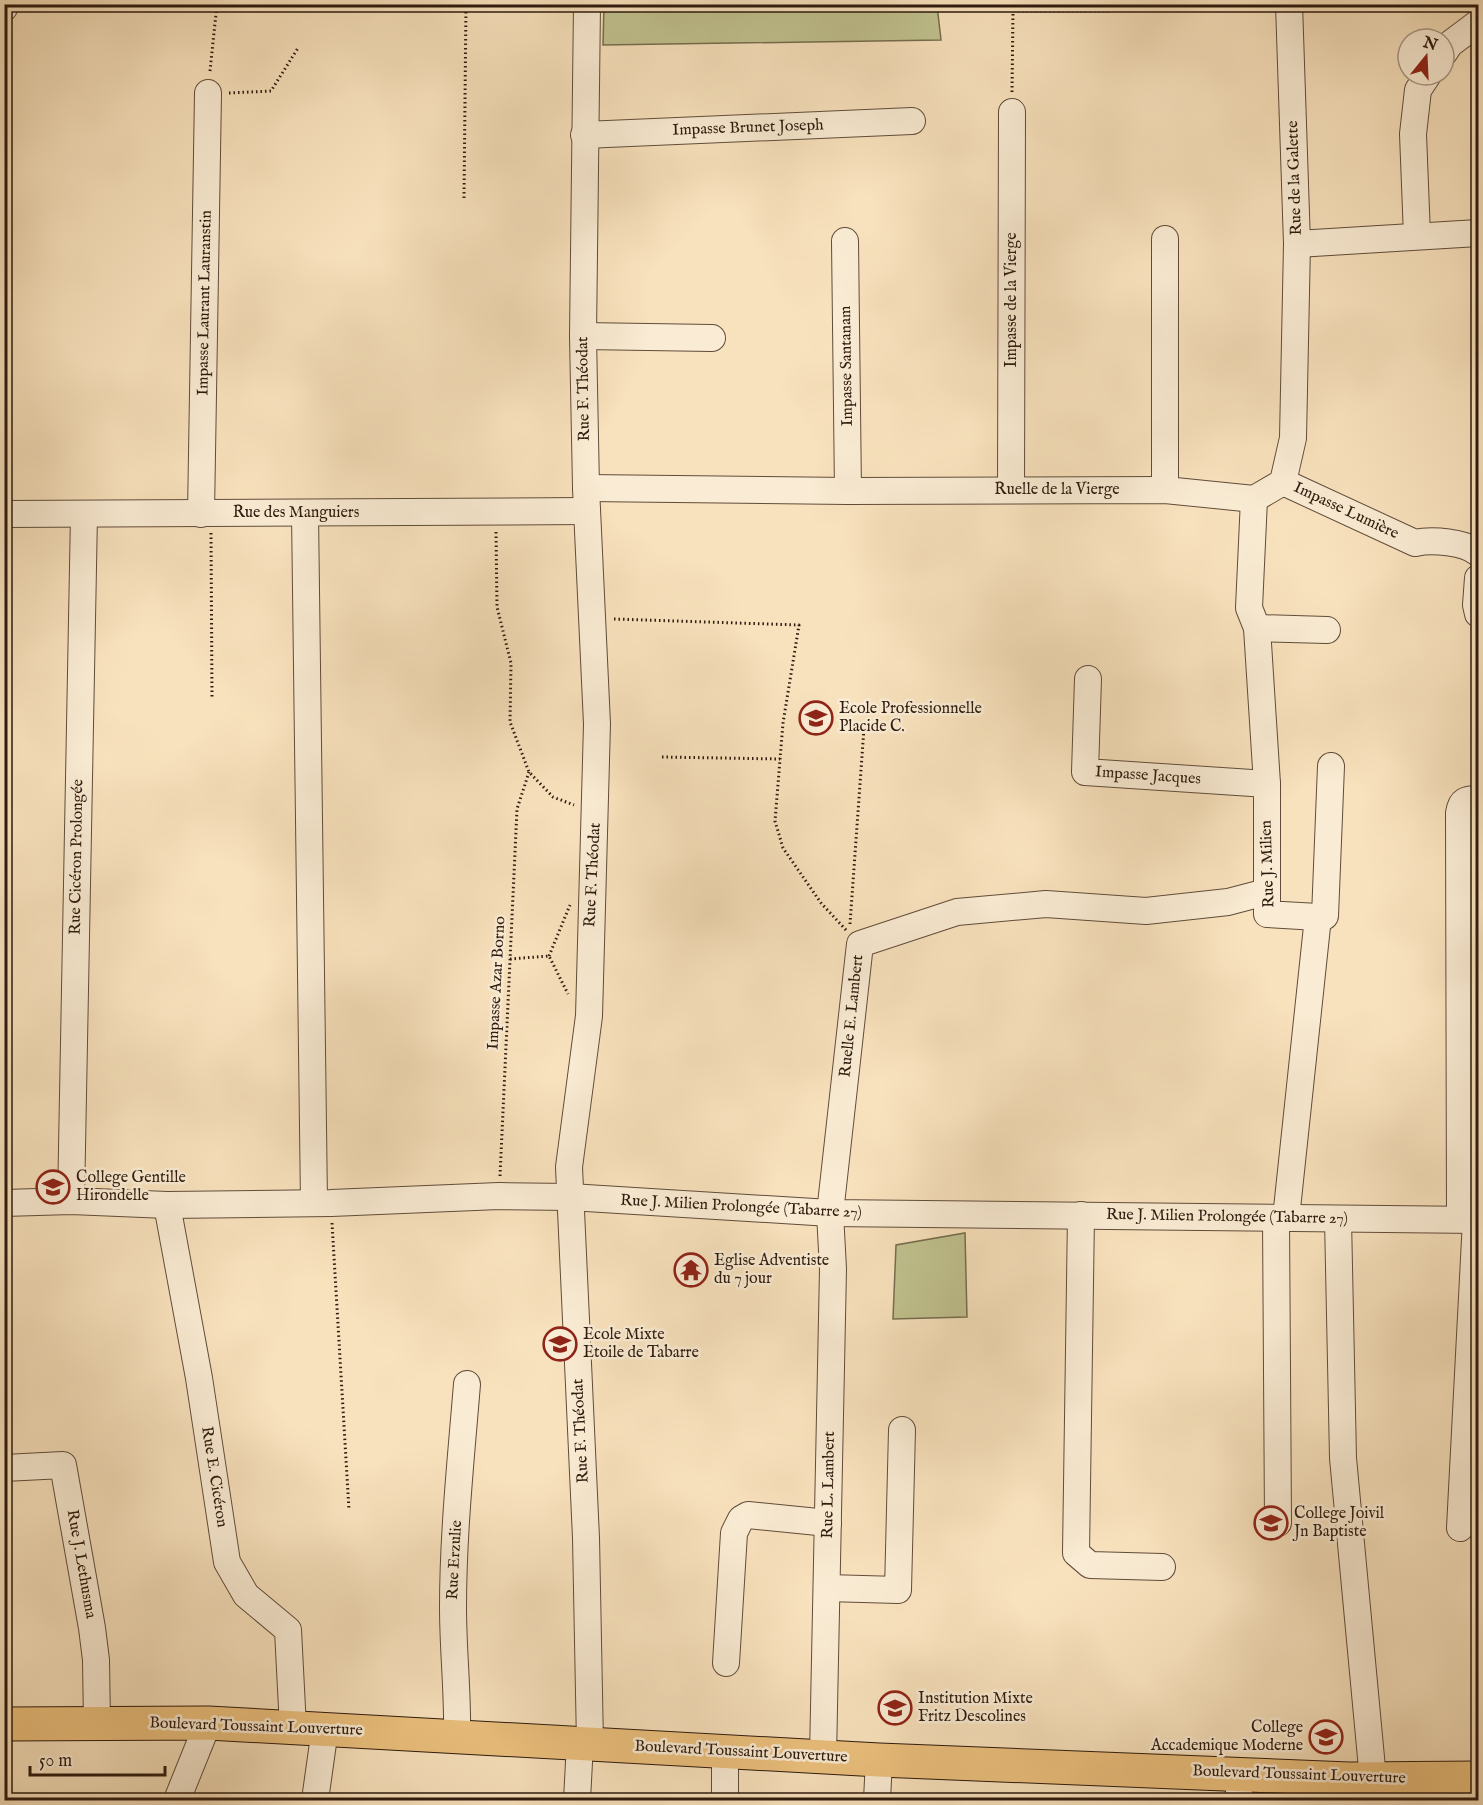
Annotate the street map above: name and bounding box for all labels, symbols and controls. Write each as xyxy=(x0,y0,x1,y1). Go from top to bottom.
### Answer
north arrow xyxy=(1396,27,1456,87)
text: N xyxy=(1419,33,1440,56)
street label: Impasse Brunet Joseph xyxy=(672,115,824,141)
street label: Rue de la Galette xyxy=(1283,120,1307,236)
street label: Impasse Laurant Lauranstin xyxy=(193,210,217,396)
street label: Impasse de la Vierge xyxy=(1002,233,1022,367)
street label: Impasse Santanam xyxy=(836,305,858,427)
street label: Rue F. Théodat xyxy=(573,336,595,442)
street label: Impasse Lumière xyxy=(1290,478,1402,544)
street label: Ruelle de la Vierge xyxy=(994,480,1120,500)
street label: Rue des Manguiers xyxy=(233,503,360,523)
place label: Ecole Professionnelle Placide C. xyxy=(839,699,982,737)
school or university icon: Ecole Professionnelle Placide C. xyxy=(798,700,834,736)
street label: Impasse Jacques xyxy=(1094,762,1202,790)
street label: Rue Cicéron Prolongée xyxy=(66,779,88,935)
street label: Rue J. Milien xyxy=(1256,819,1280,908)
street label: Rue F. Théodat xyxy=(580,822,606,928)
street label: Impasse Azar Borno xyxy=(484,915,511,1050)
street label: Ruelle E. Lambert xyxy=(836,953,868,1078)
place label: College Gentille Hirondelle xyxy=(76,1168,186,1206)
school or university icon: College Gentille Hirondelle xyxy=(35,1169,71,1205)
street label: Rue J. Milien Prolongée (Tabarre 27) xyxy=(620,1191,862,1223)
street label: Rue J. Milien Prolongée (Tabarre 27) xyxy=(1106,1205,1348,1229)
place label: Eglise Adventiste du 7 jour xyxy=(714,1251,829,1289)
temple icon: Eglise Adventiste du 7 jour xyxy=(673,1252,709,1288)
place label: Ecole Mixte Etoile de Tabarre xyxy=(583,1325,699,1363)
school or university icon: Ecole Mixte Etoile de Tabarre xyxy=(542,1326,578,1362)
street label: Rue F. Théodat xyxy=(568,1378,594,1484)
street label: Rue E. Cicéron xyxy=(196,1425,232,1529)
street label: Rue L. Lambert xyxy=(818,1431,840,1539)
place label: College Joivil Jn Baptiste xyxy=(1292,1504,1385,1542)
school or university icon: College Joivil Jn Baptiste xyxy=(1253,1505,1289,1541)
street label: Rue J. Lethusma xyxy=(62,1508,100,1620)
street label: Rue Erzulie xyxy=(443,1520,467,1600)
place label: Institution Mixte Fritz Descolines xyxy=(918,1689,1033,1727)
school or university icon: Institution Mixte Fritz Descolines xyxy=(877,1690,913,1726)
street label: Boulevard Toussaint Louverture xyxy=(149,1713,363,1741)
place label: College Accademique Moderne xyxy=(1150,1718,1303,1756)
school or university icon: College Accademique Moderne xyxy=(1308,1719,1344,1755)
street label: Boulevard Toussaint Louverture xyxy=(634,1736,848,1768)
scale bar xyxy=(30,1739,165,1777)
text: 50 m xyxy=(39,1750,72,1773)
street label: Boulevard Toussaint Louverture xyxy=(1192,1761,1406,1789)

